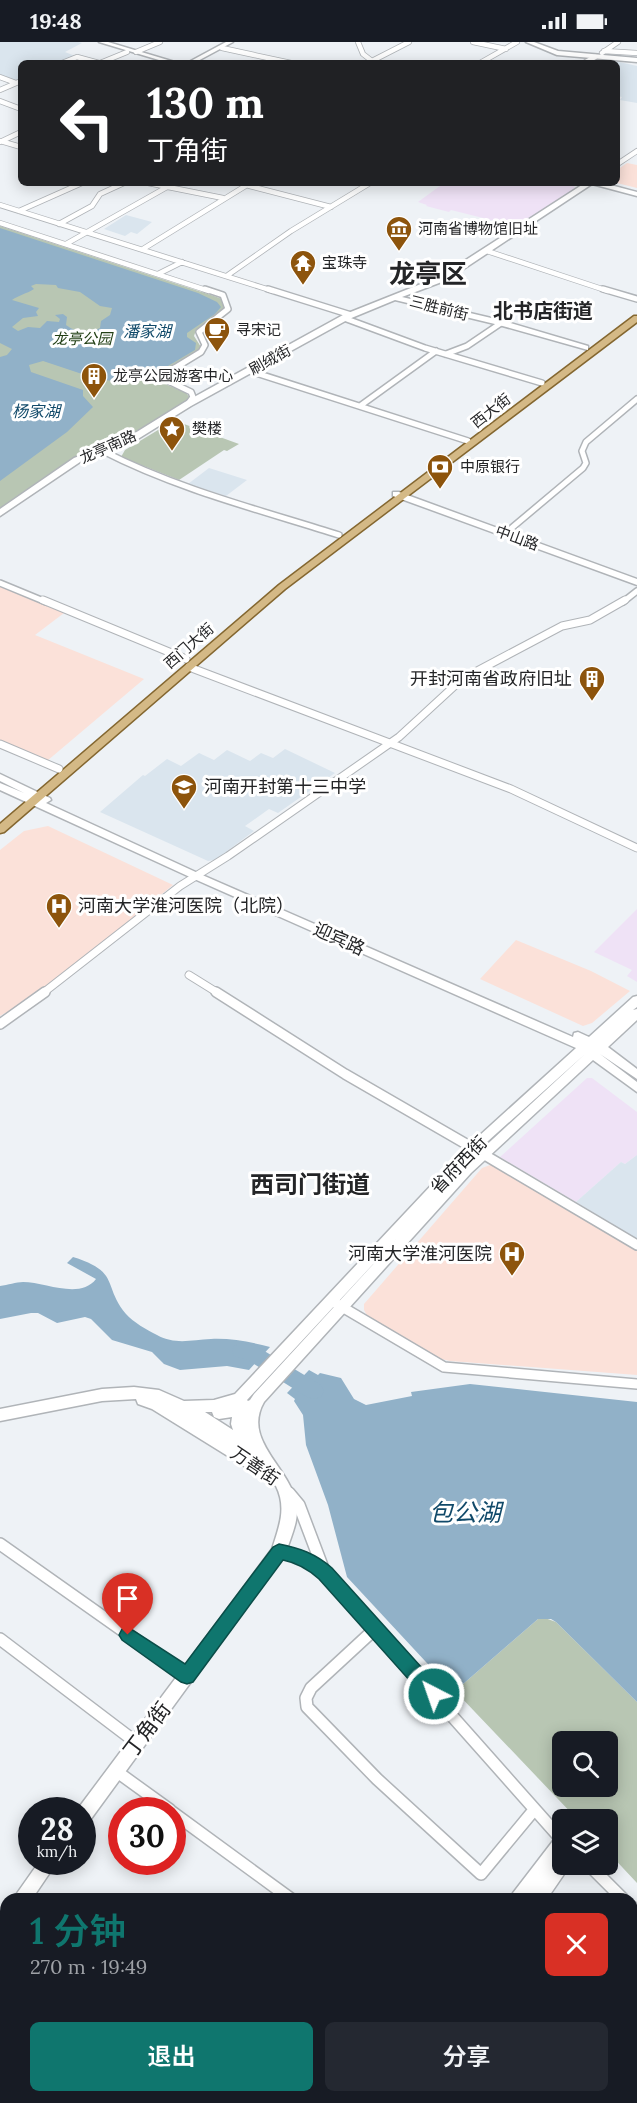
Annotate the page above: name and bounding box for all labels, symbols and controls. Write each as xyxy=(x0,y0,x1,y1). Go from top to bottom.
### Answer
text: 19:48 xyxy=(30,7,82,35)
text: 130 m xyxy=(147,76,264,130)
icon: left xyxy=(48,84,126,162)
text: 丁角街 xyxy=(147,133,228,167)
museum icon: 河南省博物馆旧址 xyxy=(384,214,414,252)
place label: 河南省博物馆旧址 xyxy=(418,219,538,238)
temple icon: 宝珠寺 xyxy=(288,248,318,286)
place label: 宝珠寺 xyxy=(322,253,367,272)
district label: 龙亭区 xyxy=(389,257,467,290)
street label: 三胜前街 xyxy=(408,291,471,324)
district label: 北书店街道 xyxy=(493,298,593,323)
cafe icon: 寻宋记 xyxy=(202,315,232,353)
place label: 寻宋记 xyxy=(236,320,281,339)
water label: 潘家湖 xyxy=(123,321,174,341)
park label: 龙亭公园 xyxy=(52,329,114,348)
street label: 刷绒街 xyxy=(245,340,294,379)
building icon: 龙亭公园游客中心 xyxy=(79,361,109,399)
place label: 龙亭公园游客中心 xyxy=(113,366,233,385)
street label: 西大街 xyxy=(467,389,514,432)
water label: 杨家湖 xyxy=(12,401,63,421)
place icon: 樊楼 xyxy=(157,414,187,452)
place label: 樊楼 xyxy=(192,419,222,438)
street label: 龙亭南路 xyxy=(77,426,139,467)
bank icon: 中原银行 xyxy=(425,452,455,490)
place label: 中原银行 xyxy=(460,457,520,476)
street label: 中山路 xyxy=(493,521,542,554)
street label: 西门大街 xyxy=(160,619,218,672)
building icon: 开封河南省政府旧址 xyxy=(577,664,607,702)
place label: 开封河南省政府旧址 xyxy=(410,667,572,690)
school or university icon: 河南开封第十三中学 xyxy=(169,772,199,810)
place label: 河南开封第十三中学 xyxy=(204,775,366,798)
hospital icon: 河南大学淮河医院（北院） xyxy=(44,891,74,929)
place label: 河南大学淮河医院（北院） xyxy=(78,894,294,917)
street label: 迎宾路 xyxy=(310,917,369,960)
street label: 省府西街 xyxy=(425,1131,492,1199)
district label: 西司门街道 xyxy=(250,1169,370,1200)
hospital icon: 河南大学淮河医院 xyxy=(497,1239,527,1277)
place label: 河南大学淮河医院 xyxy=(348,1242,492,1265)
street label: 万善街 xyxy=(226,1441,284,1490)
water label: 包公湖 xyxy=(429,1497,505,1528)
pin xyxy=(102,1573,153,1635)
icon: arrive xyxy=(111,1582,144,1615)
position arrow xyxy=(402,1662,466,1726)
street label: 丁角街 xyxy=(117,1696,176,1763)
map controls xyxy=(552,1731,618,1875)
button: search xyxy=(552,1731,618,1797)
speed limit sign: 30 xyxy=(108,1797,186,1875)
button: layers xyxy=(552,1809,618,1875)
text: 28 xyxy=(40,1810,74,1848)
text: km/h xyxy=(37,1842,77,1861)
text: 1 分钟 xyxy=(30,1908,126,1954)
button: close xyxy=(545,1913,608,1976)
text: 270 m · 19:49 xyxy=(30,1954,147,1979)
button: 退出 xyxy=(30,2022,313,2091)
button: 分享 xyxy=(325,2022,608,2091)

